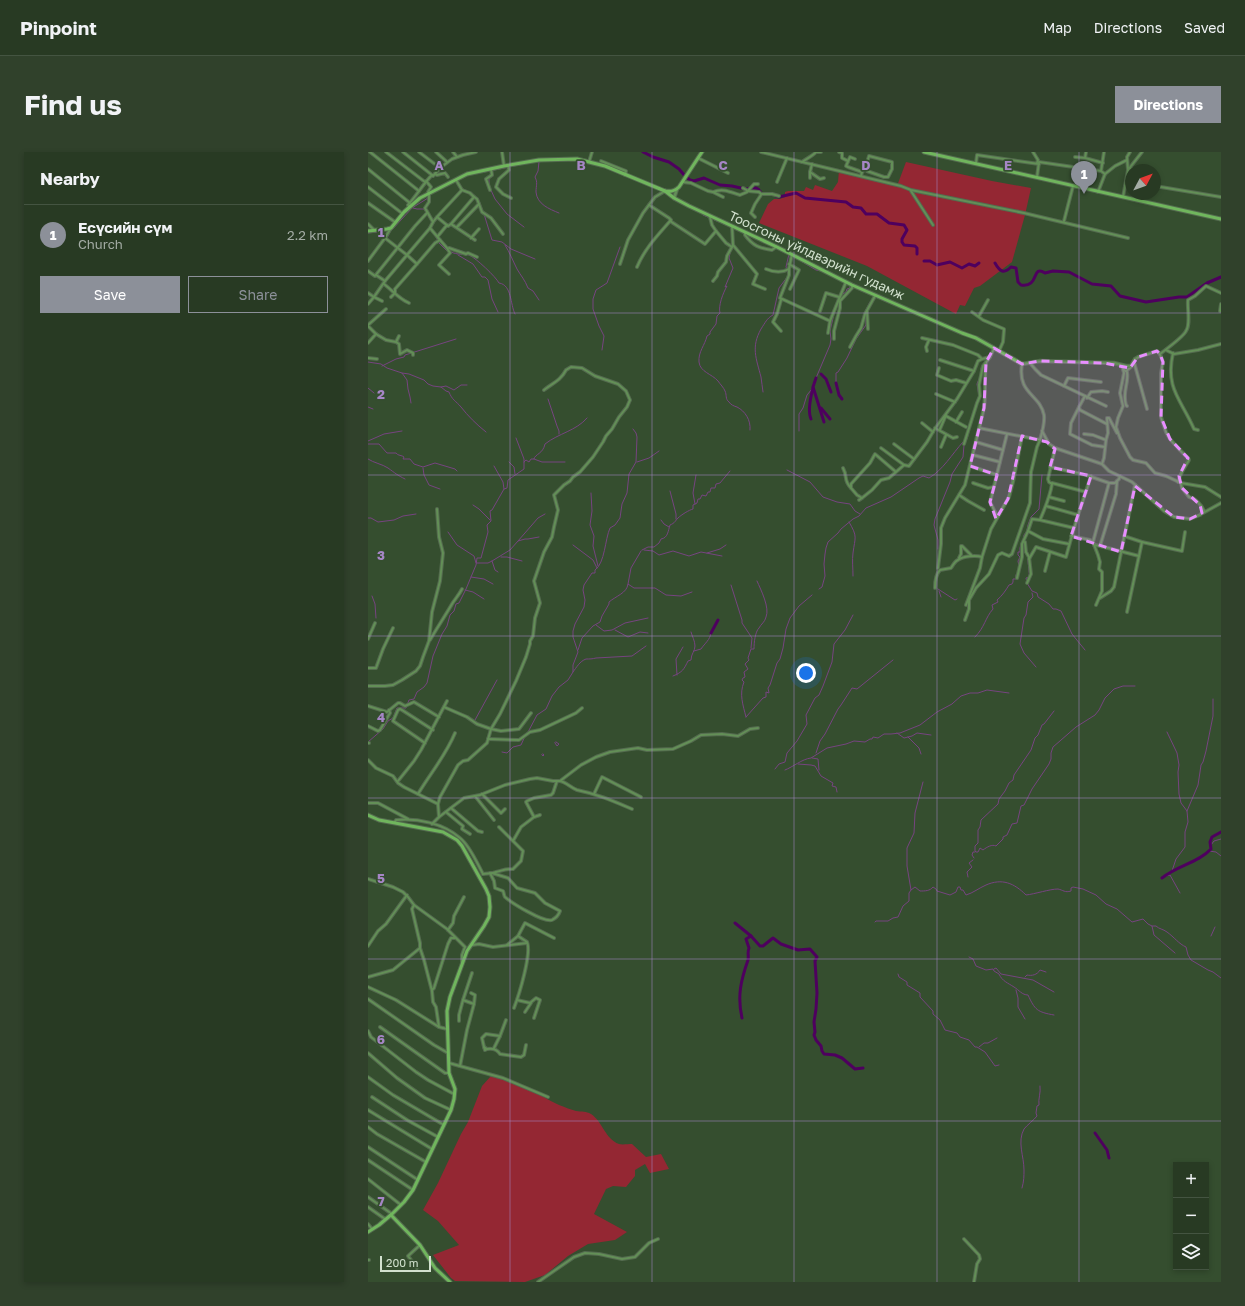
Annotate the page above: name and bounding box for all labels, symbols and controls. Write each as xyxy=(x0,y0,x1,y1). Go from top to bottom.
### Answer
text: Pinpoint xyxy=(20,16,97,39)
text: Map xyxy=(1043,19,1072,36)
text: Directions xyxy=(1094,19,1162,36)
text: Saved xyxy=(1184,19,1225,36)
button: Directions xyxy=(1115,86,1221,123)
text: Find us xyxy=(24,88,122,121)
text: A xyxy=(434,157,444,173)
text: B xyxy=(576,157,586,173)
text: C xyxy=(718,157,728,173)
text: D xyxy=(861,157,871,173)
text: E xyxy=(1004,157,1012,173)
pin: 1 xyxy=(1071,161,1097,194)
north arrow xyxy=(1125,164,1161,200)
text: Nearby xyxy=(40,168,100,189)
street label: Тоосгоны үйлдвэрийн гудамж xyxy=(726,207,908,303)
text: Есүсийн сүм xyxy=(78,218,172,236)
text: 1 xyxy=(378,224,385,240)
text: 1 xyxy=(50,227,56,243)
text: 2.2 km xyxy=(287,227,328,243)
text: Church xyxy=(78,236,123,252)
button: Save xyxy=(40,276,180,313)
button: Share xyxy=(188,276,328,313)
text: 2 xyxy=(377,386,385,402)
text: 3 xyxy=(377,547,385,563)
your location xyxy=(796,663,816,683)
text: 4 xyxy=(377,709,385,725)
text: 5 xyxy=(377,870,385,886)
text: 6 xyxy=(377,1031,385,1047)
map controls xyxy=(1173,1162,1209,1270)
button: + xyxy=(1173,1162,1209,1198)
text: 7 xyxy=(377,1193,385,1209)
button: − xyxy=(1173,1198,1209,1234)
button: layers xyxy=(1173,1234,1209,1270)
scale bar xyxy=(380,1254,431,1273)
text: 200 m xyxy=(386,1256,419,1269)

